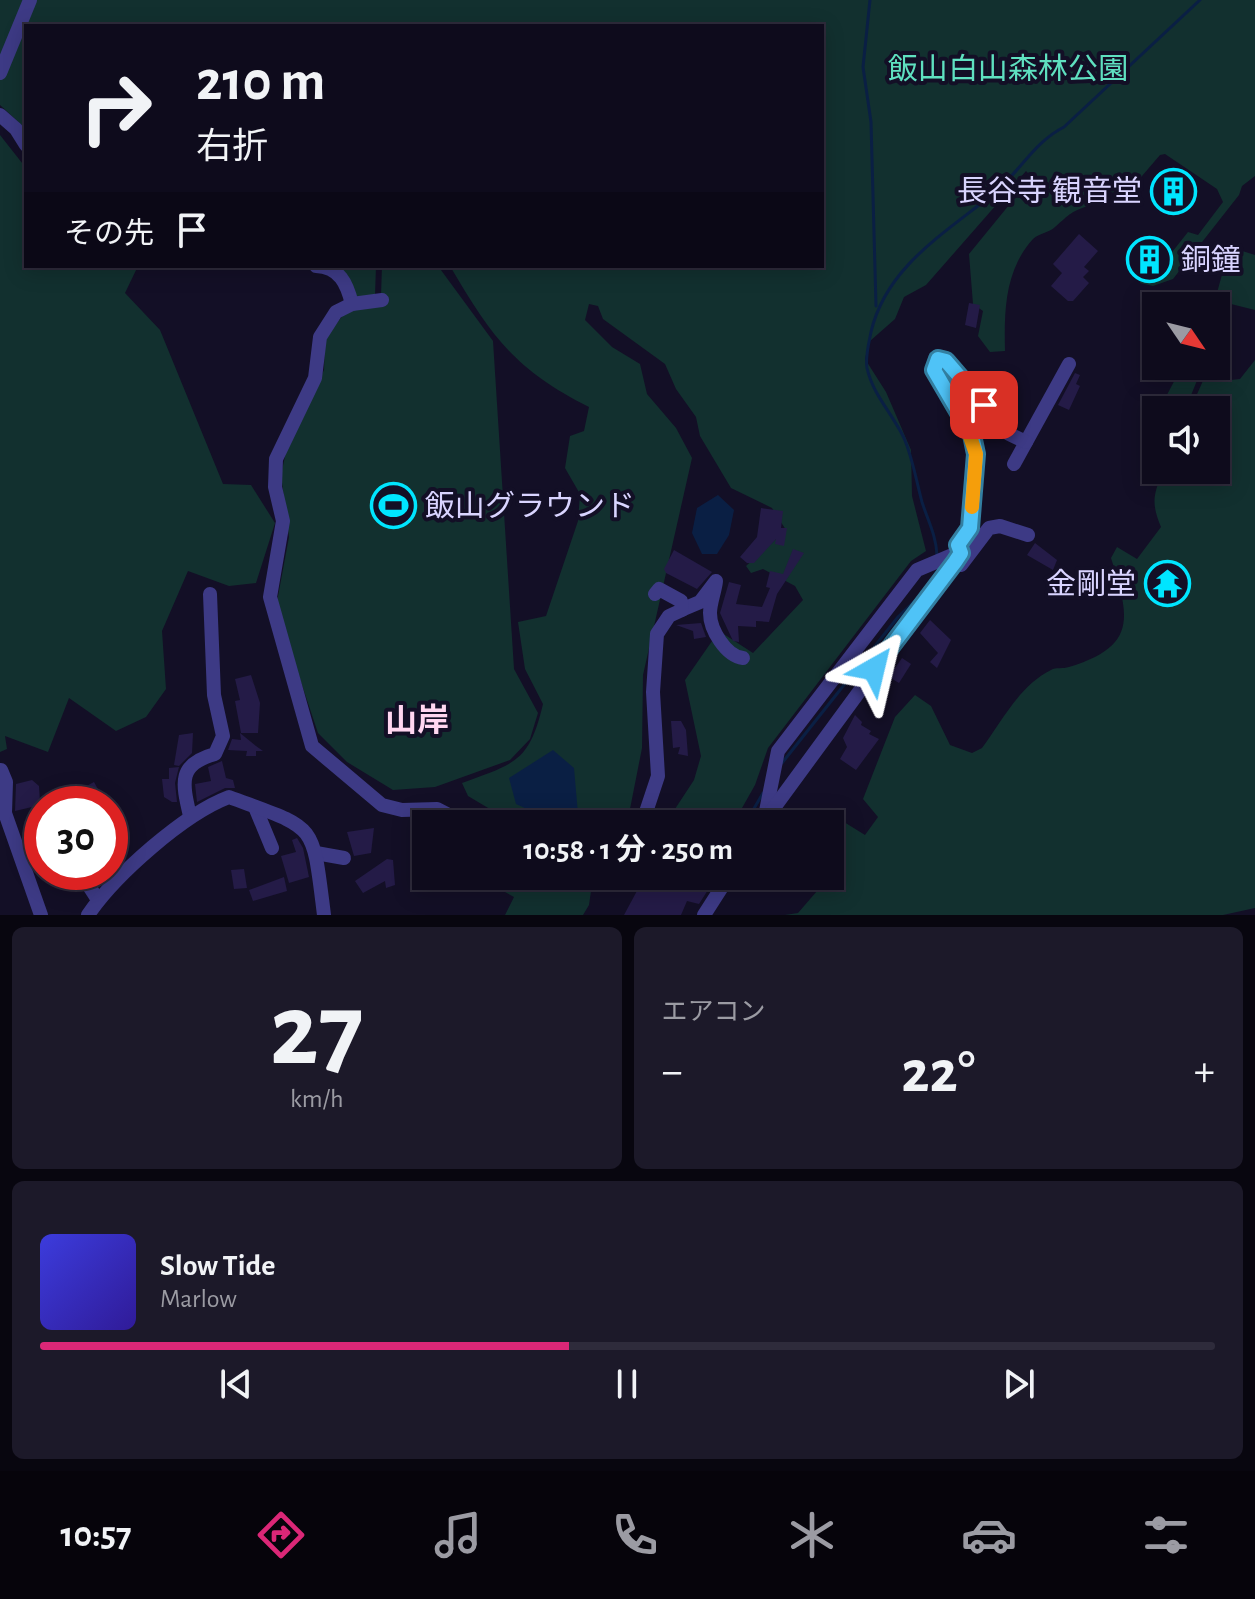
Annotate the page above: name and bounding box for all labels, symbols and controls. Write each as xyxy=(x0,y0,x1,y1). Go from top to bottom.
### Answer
park label: 飯山白山森林公園 xyxy=(888,53,1128,85)
text: 210 m xyxy=(196,54,325,110)
icon: right xyxy=(64,56,168,160)
text: 右折 xyxy=(196,129,268,165)
building icon: 長谷寺 観音堂 xyxy=(1149,167,1197,215)
place label: 長谷寺 観音堂 xyxy=(957,175,1142,207)
icon: arrive xyxy=(170,208,214,252)
text: その先 xyxy=(64,219,154,249)
building icon: 銅鐘 xyxy=(1126,236,1174,284)
place label: 銅鐘 xyxy=(1181,244,1241,276)
north arrow xyxy=(1142,292,1230,380)
map controls xyxy=(1142,292,1230,484)
pin xyxy=(950,371,1018,439)
icon: arrive xyxy=(962,383,1006,427)
button: sound xyxy=(1142,396,1230,484)
sports icon: 飯山グラウンド xyxy=(370,482,418,530)
place label: 飯山グラウンド xyxy=(425,490,635,522)
temple icon: 金剛堂 xyxy=(1143,560,1191,608)
place label: 金剛堂 xyxy=(1046,568,1136,600)
position arrow xyxy=(832,627,916,711)
district label: 山岸 xyxy=(385,703,449,737)
speed limit sign: 30 xyxy=(24,786,128,890)
text: 10:58 · 1 分 · 250 m xyxy=(523,835,733,865)
text: 27 xyxy=(270,980,364,1084)
text: エアコン xyxy=(662,999,766,1025)
text: 22° xyxy=(901,1043,975,1103)
text: − xyxy=(662,1050,683,1094)
text: + xyxy=(1194,1050,1215,1094)
text: km/h xyxy=(290,1086,344,1112)
text: Slow Tide xyxy=(160,1251,275,1281)
text: Marlow xyxy=(160,1286,237,1312)
icon: previous xyxy=(214,1362,258,1406)
icon: pause xyxy=(605,1362,649,1406)
icon: next xyxy=(997,1362,1041,1406)
icon: directions xyxy=(253,1507,309,1563)
icon: music xyxy=(430,1507,486,1563)
icon: phone xyxy=(607,1507,663,1563)
icon: climate xyxy=(784,1507,840,1563)
icon: car xyxy=(961,1507,1017,1563)
icon: filters xyxy=(1138,1507,1194,1563)
text: 10:57 xyxy=(61,1517,132,1553)

